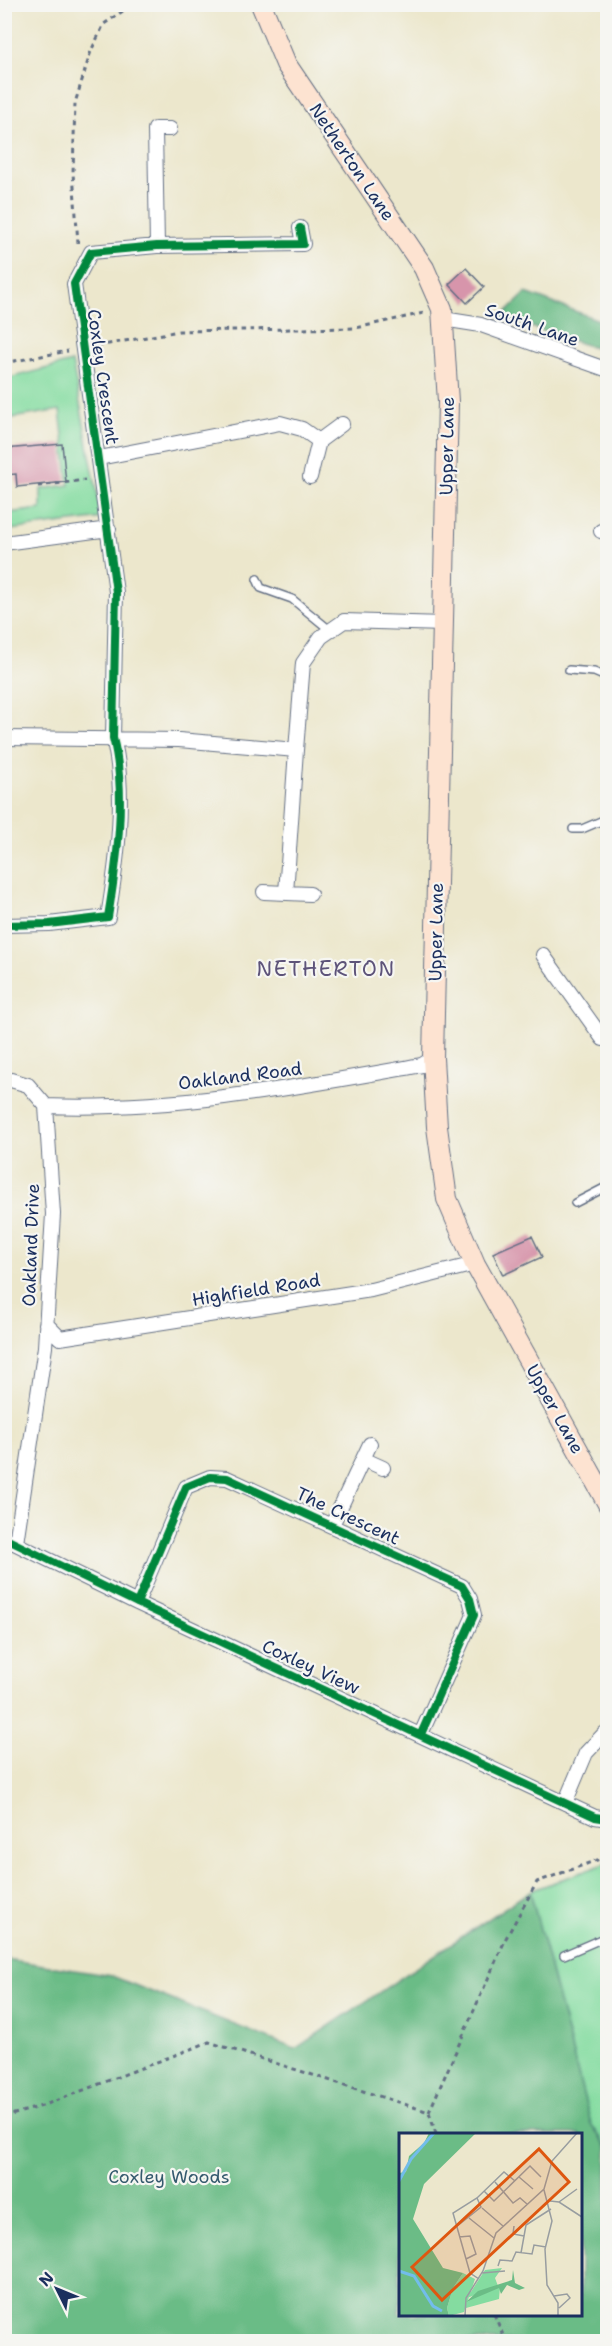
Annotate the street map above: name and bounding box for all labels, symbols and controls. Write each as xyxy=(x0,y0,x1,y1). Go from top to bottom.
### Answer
street label: Netherton Lane xyxy=(304,98,400,226)
street label: South Lane xyxy=(482,298,582,352)
street label: Coxley Crescent xyxy=(82,308,124,447)
street label: Upper Lane xyxy=(434,396,460,496)
street label: Upper Lane xyxy=(423,882,449,982)
district label: NETHERTON xyxy=(256,955,396,983)
street label: Oakland Road xyxy=(177,1057,303,1095)
street label: Oakland Drive xyxy=(17,1183,45,1307)
street label: Highfield Road xyxy=(190,1268,322,1312)
street label: Upper Lane xyxy=(521,1360,589,1458)
street label: The Crescent xyxy=(292,1482,404,1551)
street label: Coxley View xyxy=(258,1634,364,1700)
inset map xyxy=(399,2133,582,2316)
park label: Coxley Woods xyxy=(108,2165,230,2189)
north arrow xyxy=(27,2259,87,2319)
text: N xyxy=(34,2267,58,2291)

